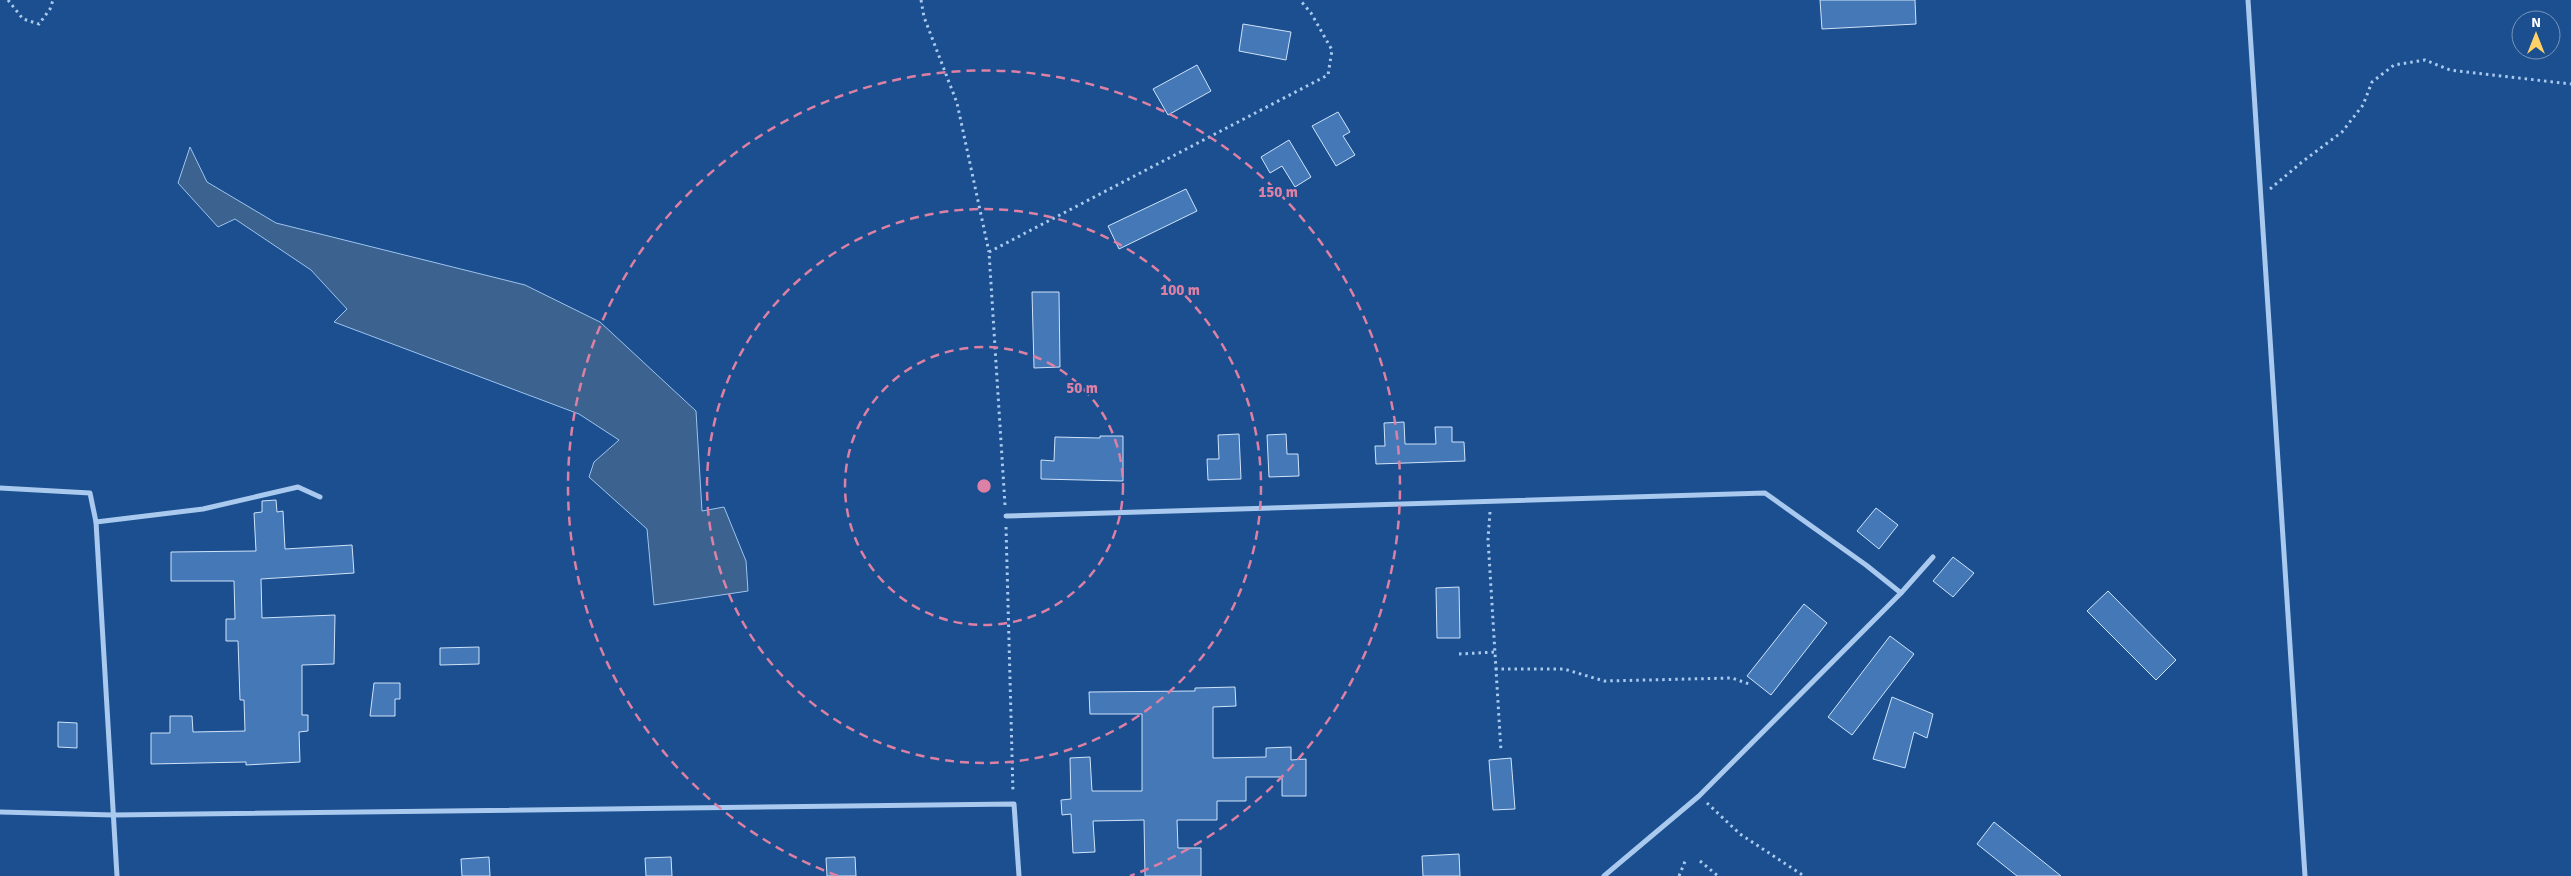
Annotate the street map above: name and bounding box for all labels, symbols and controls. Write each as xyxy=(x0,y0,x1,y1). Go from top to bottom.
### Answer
north arrow xyxy=(2511,10,2561,60)
text: N xyxy=(2531,14,2541,31)
text: 150 m xyxy=(1258,183,1298,201)
text: 100 m xyxy=(1160,281,1200,299)
text: 50 m xyxy=(1066,379,1098,397)
centre of rings xyxy=(975,477,993,495)

